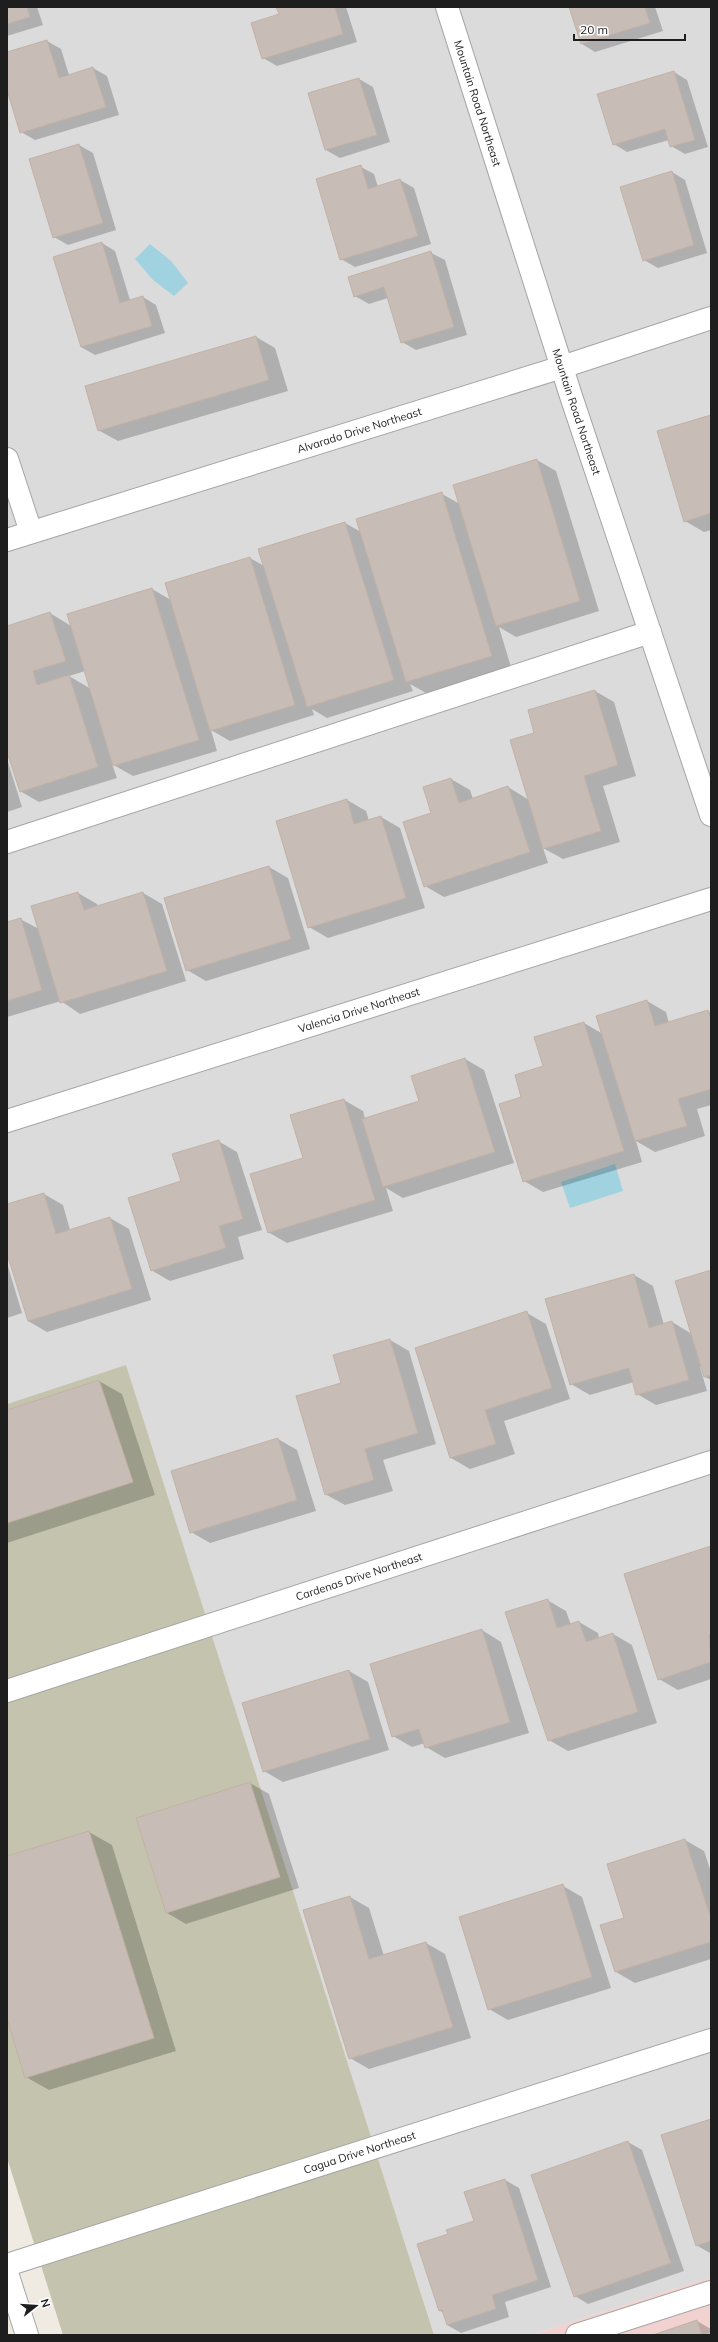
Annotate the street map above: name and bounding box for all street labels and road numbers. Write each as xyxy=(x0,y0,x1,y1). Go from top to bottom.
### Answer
street label: Mountain Road Northeast xyxy=(451,38,504,168)
street label: Mountain Road Northeast xyxy=(549,347,604,477)
street label: Alvarado Drive Northeast xyxy=(295,404,423,456)
street label: Valencia Drive Northeast xyxy=(296,984,422,1036)
street label: Cardenas Drive Northeast xyxy=(294,1549,424,1604)
street label: Cagua Drive Northeast xyxy=(302,2128,417,2177)

